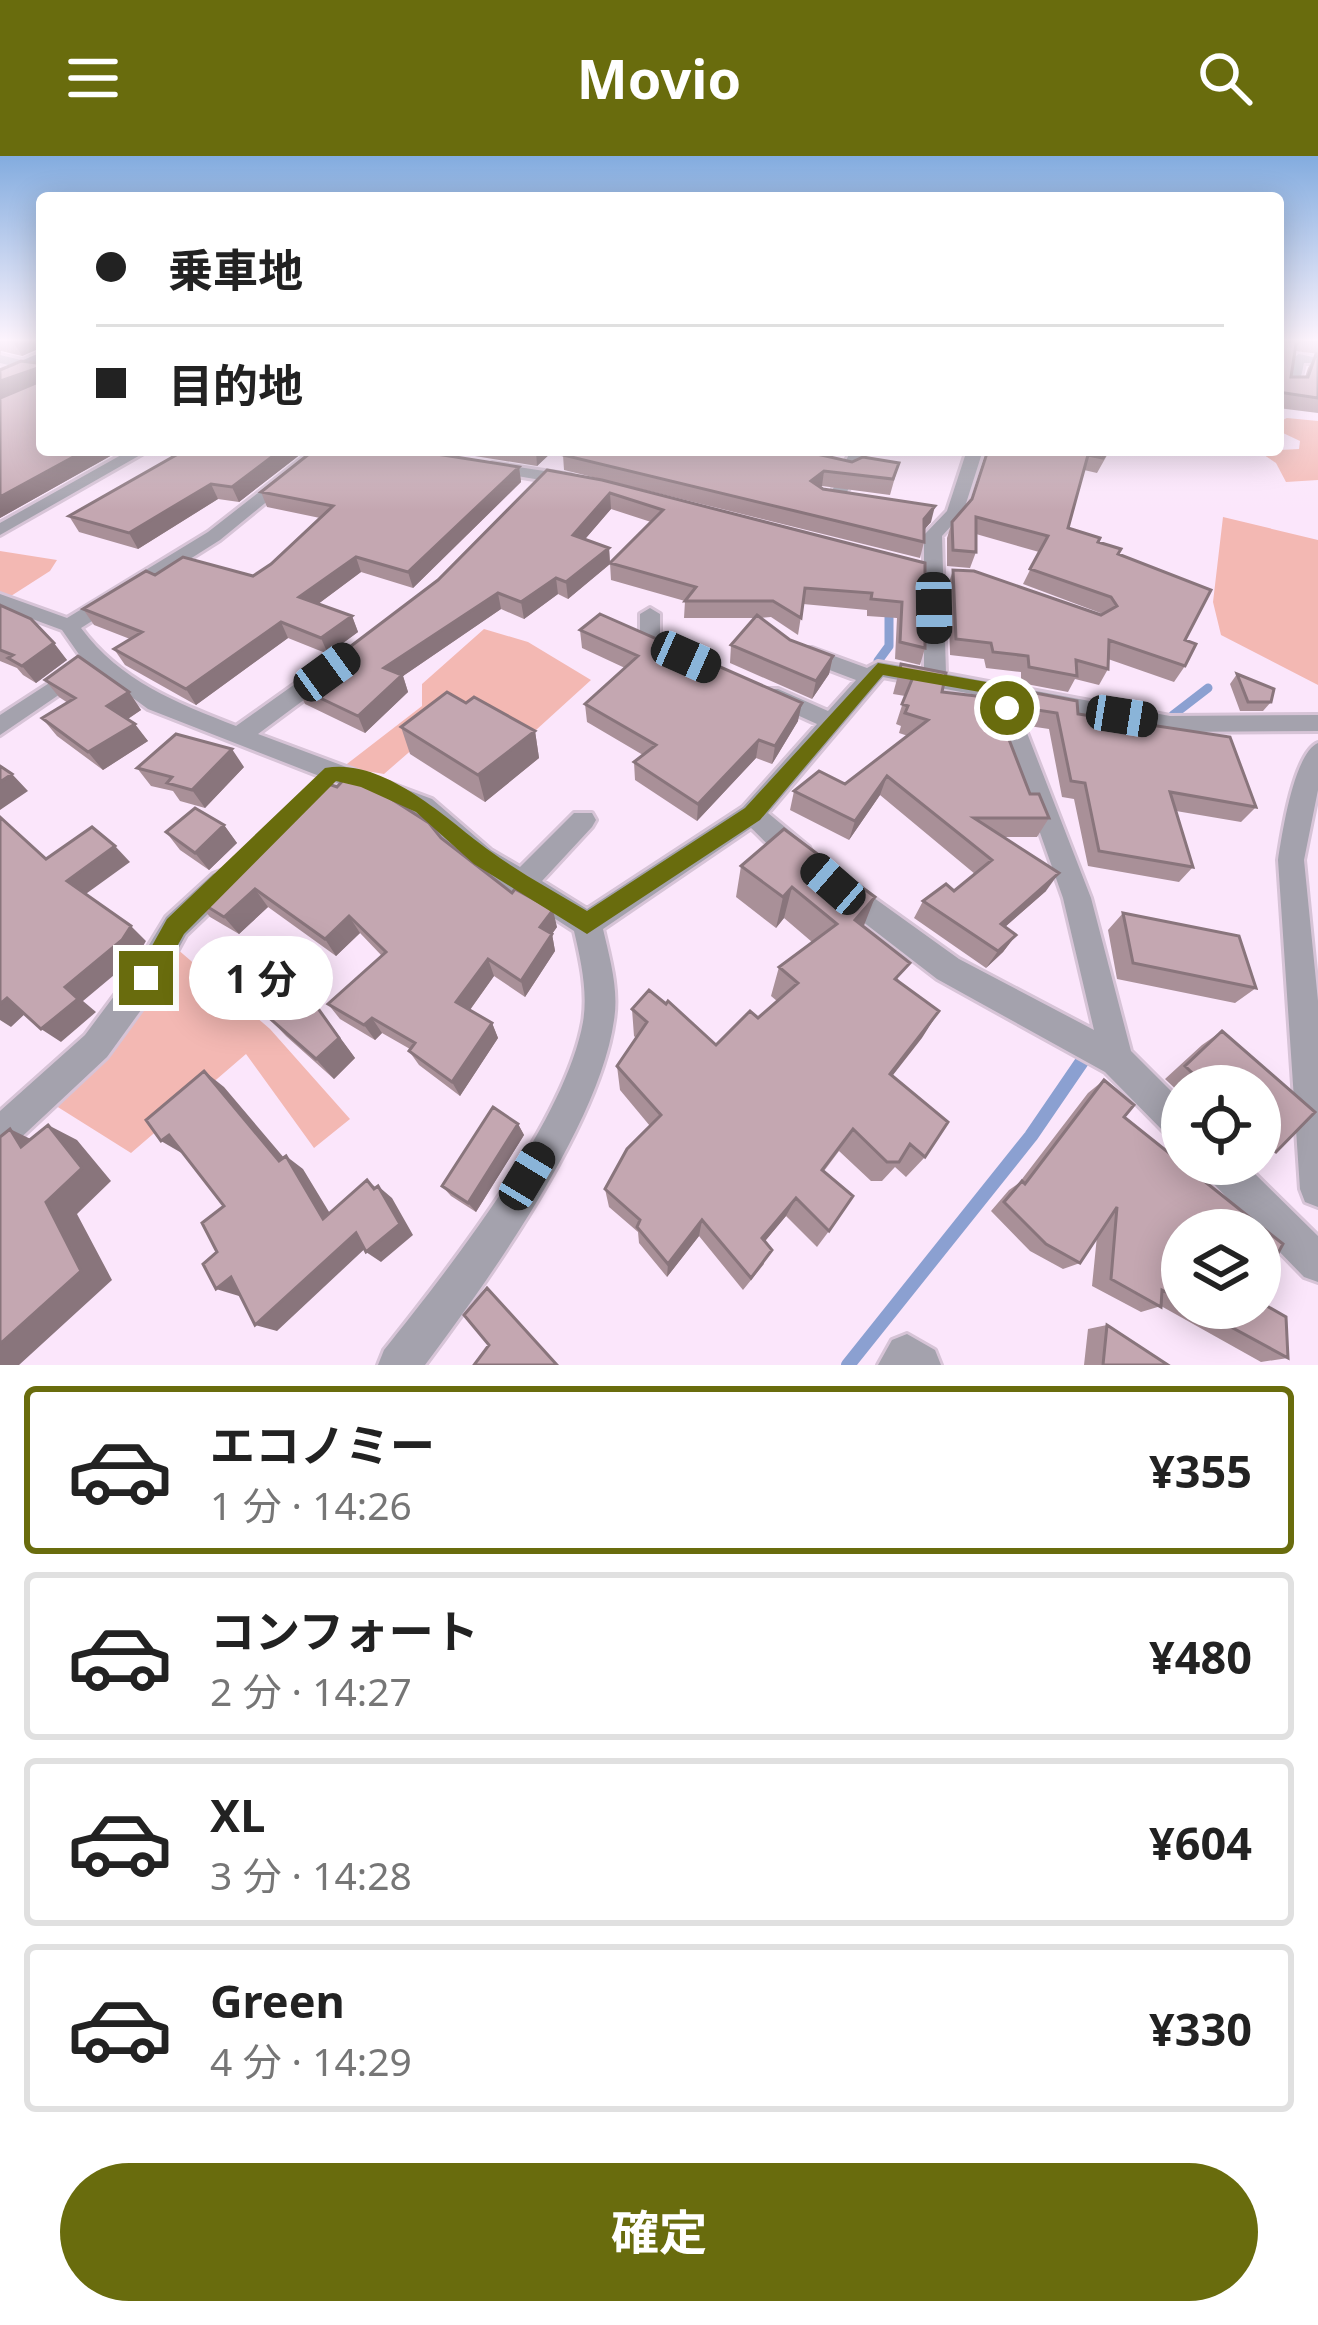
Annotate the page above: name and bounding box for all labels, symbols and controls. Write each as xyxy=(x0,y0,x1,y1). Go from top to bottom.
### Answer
text: Movio xyxy=(577,41,741,115)
icon: menu xyxy=(60,45,126,111)
icon: search xyxy=(1192,45,1258,111)
text: 乗車地 xyxy=(168,239,303,300)
text: 目的地 xyxy=(168,354,303,415)
car xyxy=(915,572,953,644)
car xyxy=(646,626,726,688)
car xyxy=(287,636,367,708)
route start xyxy=(980,681,1034,735)
car xyxy=(1084,693,1160,739)
car xyxy=(794,847,872,921)
callout: 1 分 xyxy=(188,936,332,1020)
route end xyxy=(119,951,173,1005)
text: 1 分 xyxy=(225,951,297,1004)
map controls xyxy=(1161,1065,1281,1329)
button: locate xyxy=(1161,1065,1281,1185)
car xyxy=(493,1136,561,1216)
button: layers xyxy=(1161,1209,1281,1329)
text: エコノミー xyxy=(210,1414,435,1475)
icon: car xyxy=(66,1416,174,1524)
text: ¥355 xyxy=(1149,1440,1252,1501)
text: 1 分 · 14:26 xyxy=(210,1478,412,1531)
text: コンフォート xyxy=(210,1600,479,1661)
icon: car xyxy=(66,1602,174,1710)
text: ¥480 xyxy=(1149,1626,1252,1687)
text: 2 分 · 14:27 xyxy=(210,1664,412,1717)
text: XL xyxy=(210,1784,265,1845)
icon: car xyxy=(66,1788,174,1896)
text: ¥604 xyxy=(1149,1812,1252,1873)
text: 3 分 · 14:28 xyxy=(210,1848,412,1901)
text: Green xyxy=(210,1970,345,2031)
icon: car xyxy=(66,1974,174,2082)
text: ¥330 xyxy=(1149,1998,1252,2059)
text: 4 分 · 14:29 xyxy=(210,2034,412,2087)
button: 確定 xyxy=(60,2163,1258,2301)

